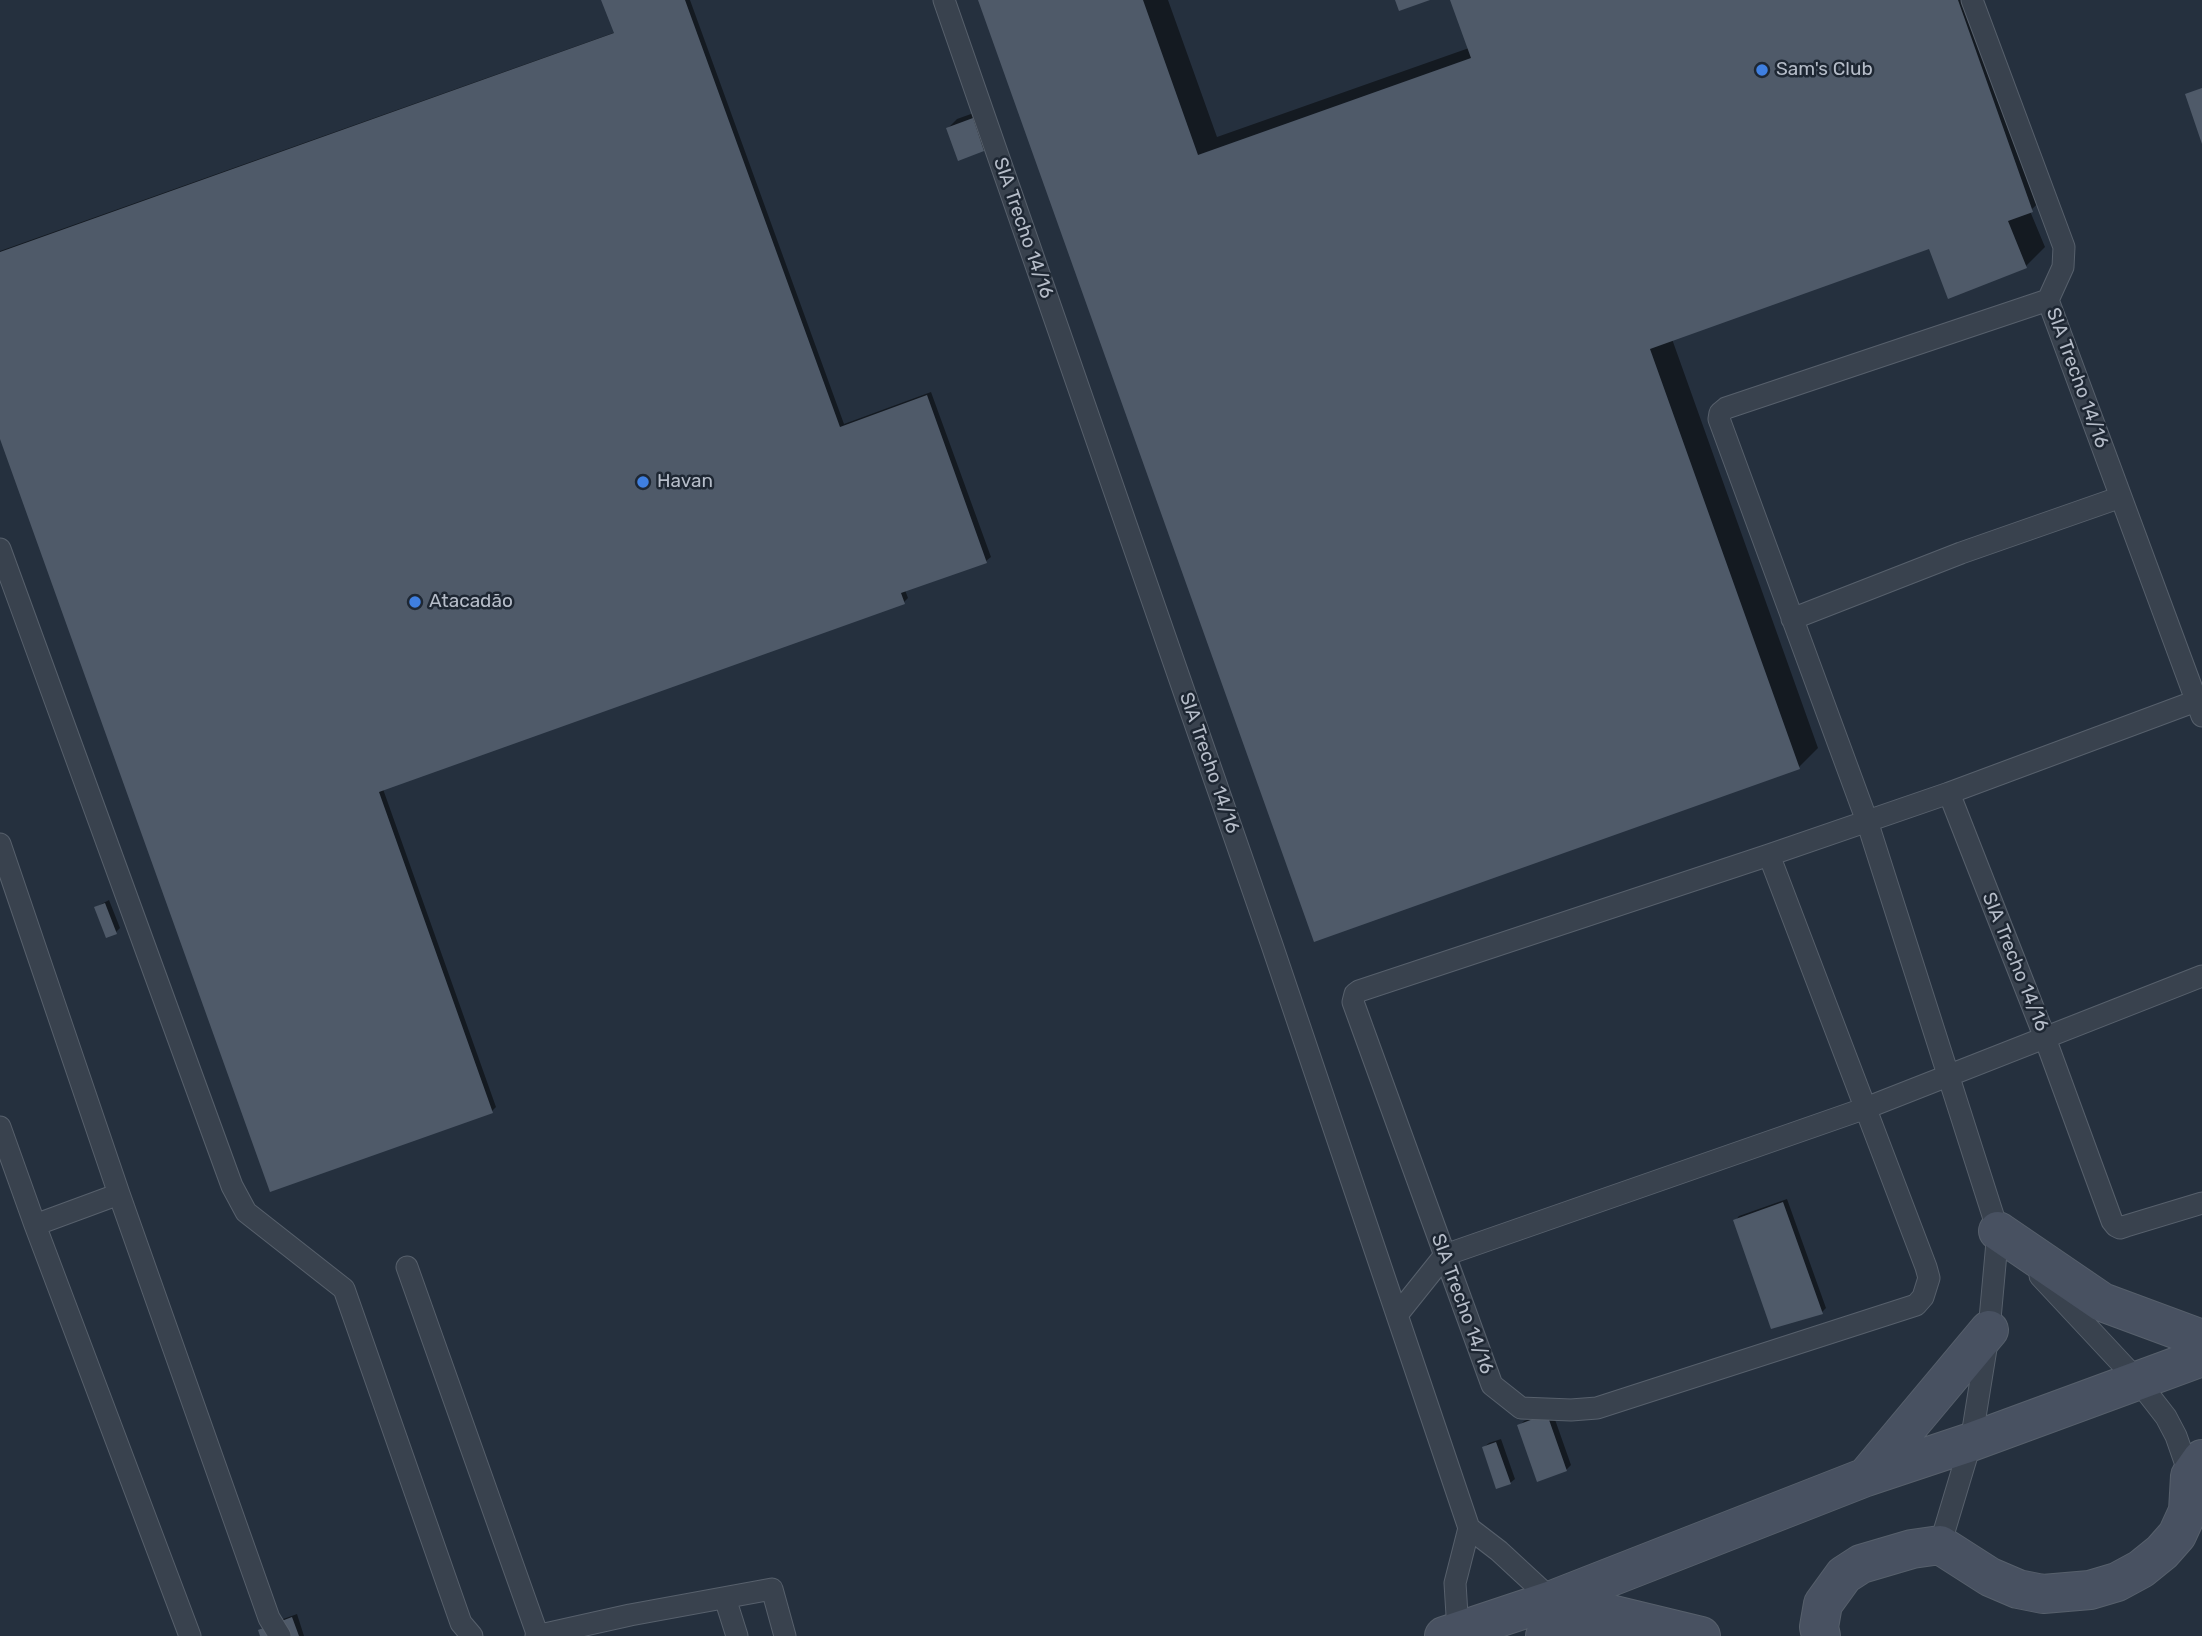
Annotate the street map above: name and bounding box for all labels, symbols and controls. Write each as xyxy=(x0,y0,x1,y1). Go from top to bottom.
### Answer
place label: Sam's Club xyxy=(1776,59,1873,81)
marker: Sam's Club xyxy=(1754,62,1770,78)
street label: SIA Trecho 14/16 xyxy=(988,154,1058,302)
street label: SIA Trecho 14/16 xyxy=(2041,305,2113,451)
place label: Havan xyxy=(657,471,713,493)
marker: Havan xyxy=(635,474,651,490)
place label: Atacadão xyxy=(429,591,513,613)
marker: Atacadão xyxy=(407,594,423,610)
street label: SIA Trecho 14/16 xyxy=(1174,689,1244,837)
street label: SIA Trecho 14/16 xyxy=(1977,889,2053,1035)
street label: SIA Trecho 14/16 xyxy=(1426,1231,1498,1377)

